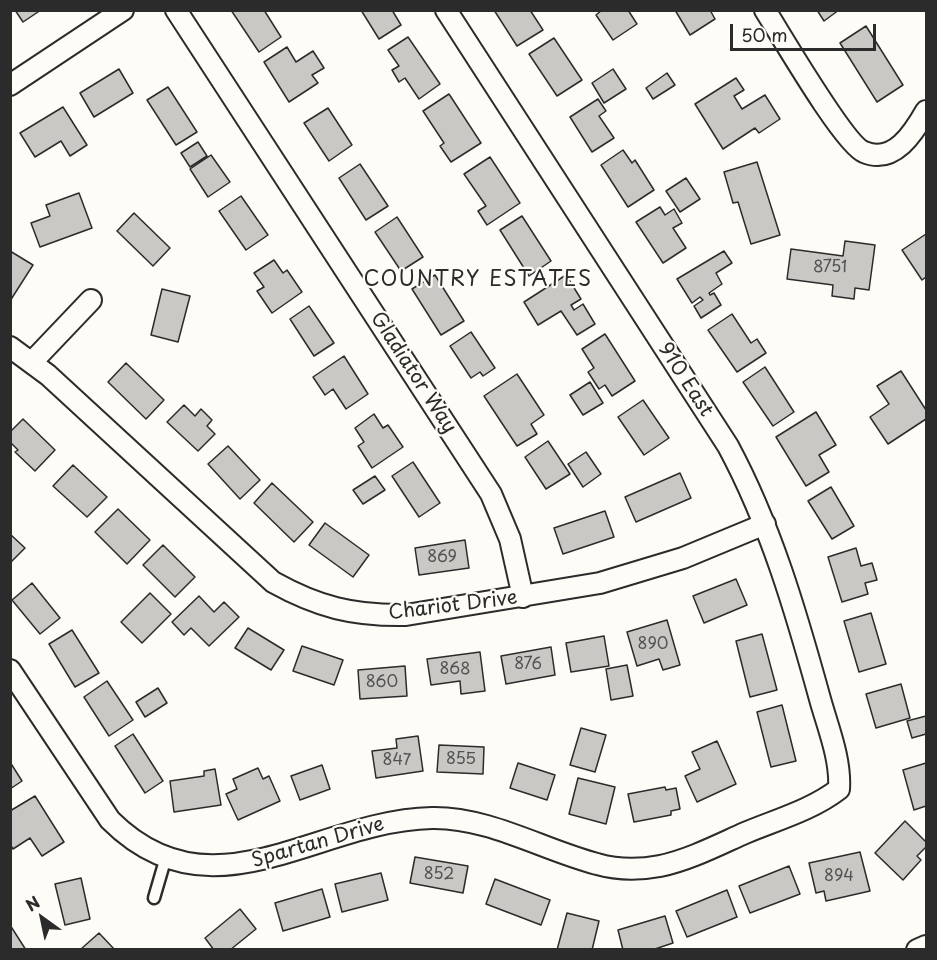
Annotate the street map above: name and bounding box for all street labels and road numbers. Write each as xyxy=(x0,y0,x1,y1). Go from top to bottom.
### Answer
street label: Gladiator Way xyxy=(365,308,461,438)
street label: 910 East xyxy=(652,339,718,421)
street label: Chariot Drive xyxy=(387,586,519,626)
street label: Spartan Drive xyxy=(249,813,387,873)

